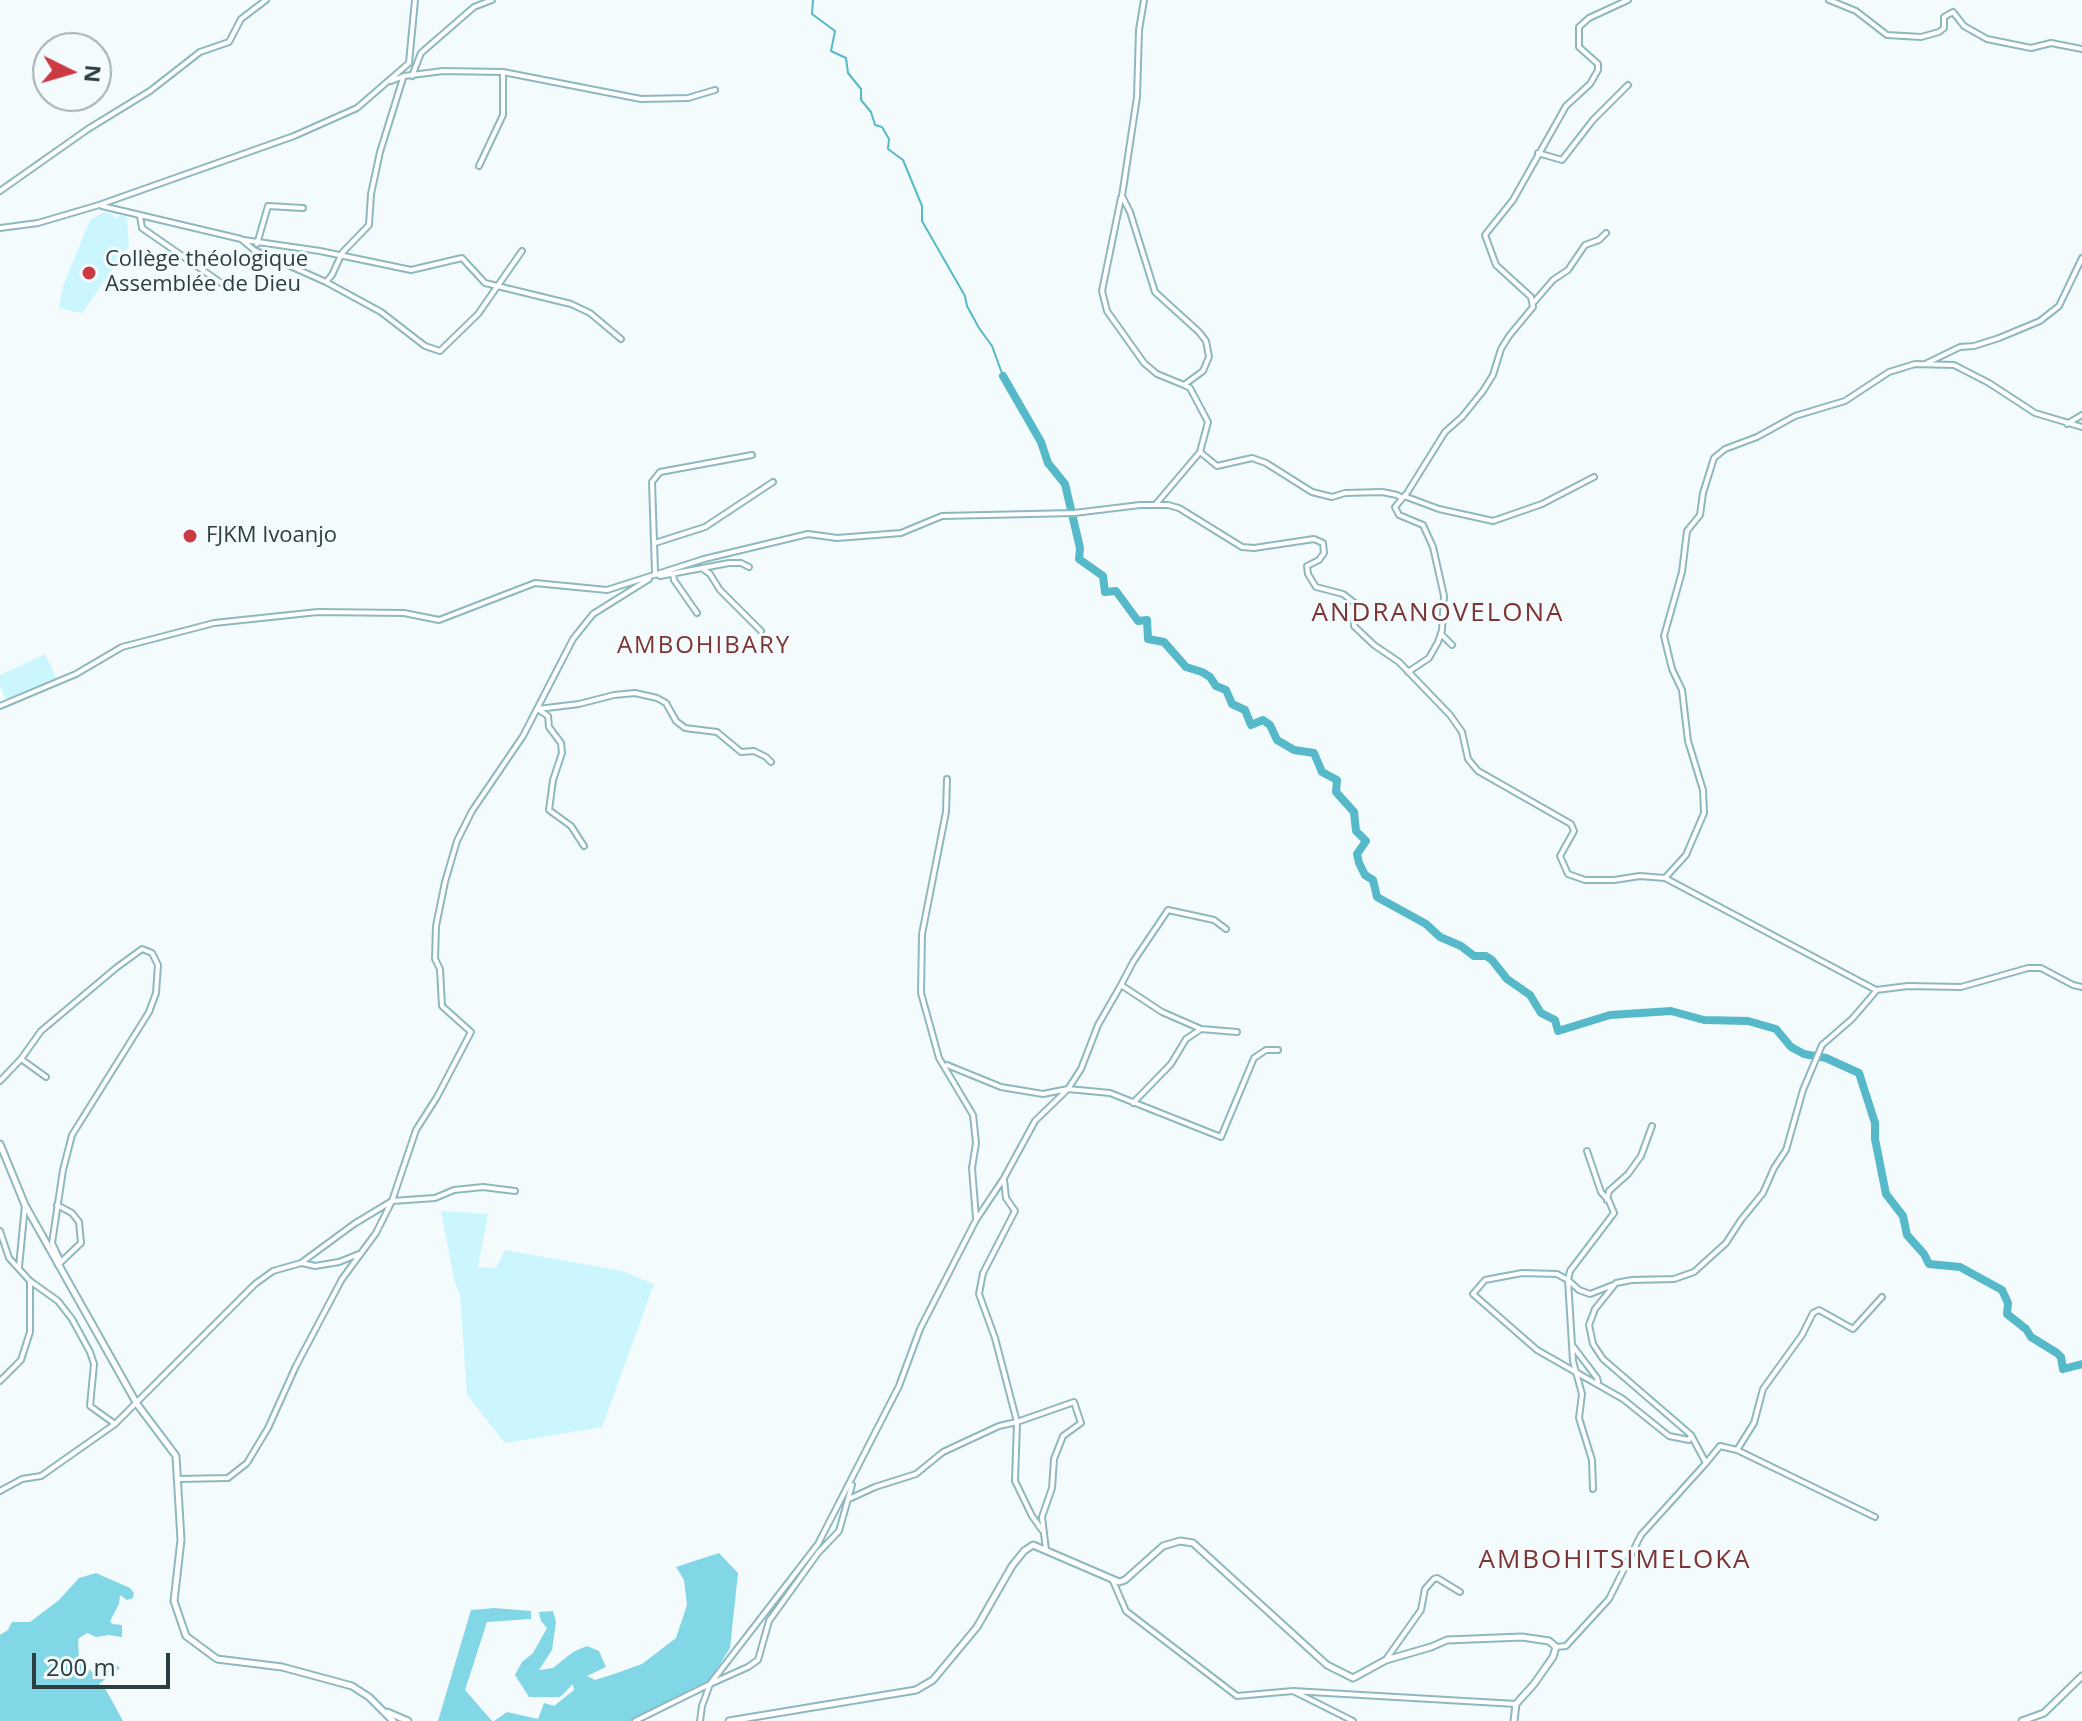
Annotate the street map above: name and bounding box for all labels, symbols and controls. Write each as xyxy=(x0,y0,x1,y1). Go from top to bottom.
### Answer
north arrow xyxy=(32,32,112,112)
text: N xyxy=(78,64,110,84)
place label: Collège théologique Assemblée de Dieu xyxy=(105,247,308,298)
marker: Collège théologique Assemblée de Dieu xyxy=(80,264,98,282)
place label: FJKM Ivoanjo xyxy=(206,523,337,549)
marker: FJKM Ivoanjo xyxy=(181,527,199,545)
district label: ANDRANOVELONA xyxy=(1312,598,1564,630)
district label: AMBOHIBARY xyxy=(617,632,791,660)
district label: AMBOHITSIMELOKA xyxy=(1478,1545,1752,1577)
scale bar xyxy=(36,1637,174,1687)
text: 200 m xyxy=(46,1650,116,1683)

